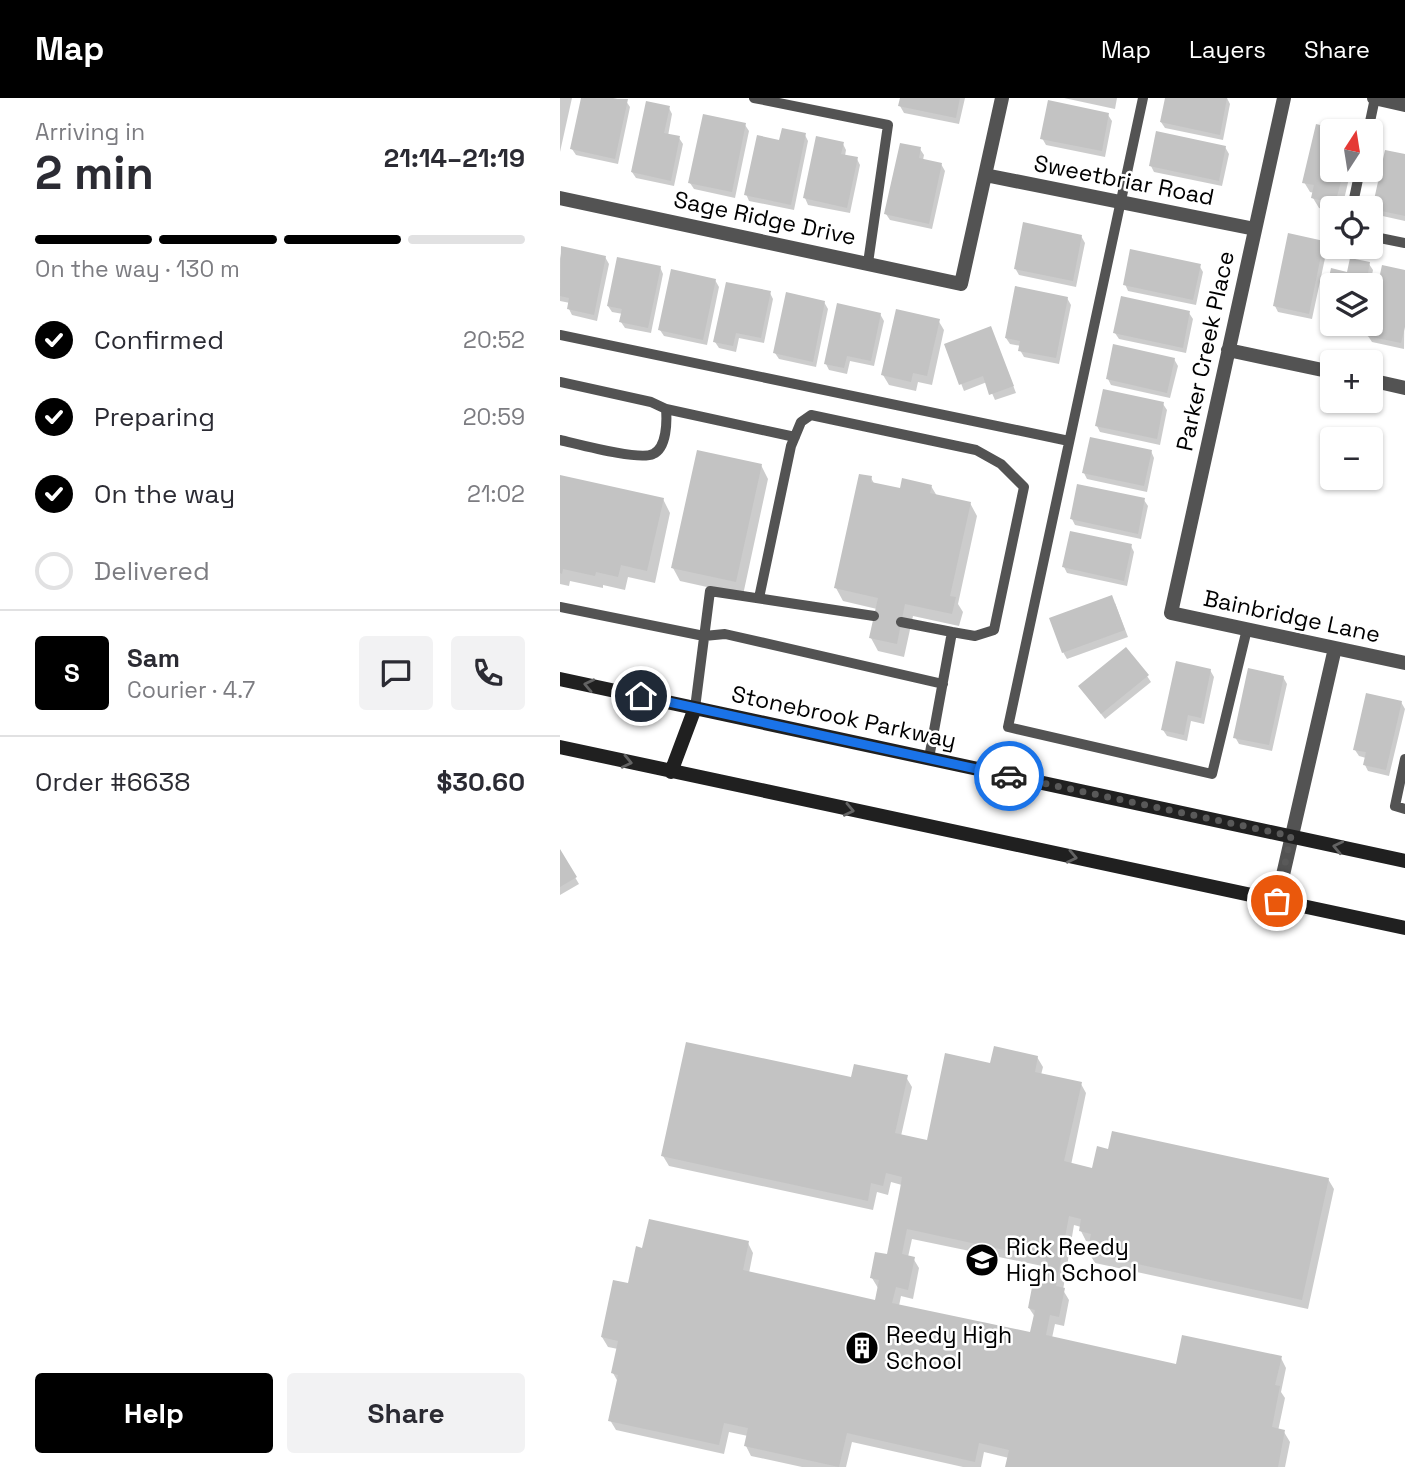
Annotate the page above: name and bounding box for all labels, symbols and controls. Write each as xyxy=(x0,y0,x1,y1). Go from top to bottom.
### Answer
text: Map xyxy=(35,28,104,70)
text: Map xyxy=(1101,34,1151,65)
text: Layers xyxy=(1189,34,1266,65)
text: Share xyxy=(1304,34,1370,65)
text: Arriving in xyxy=(35,117,145,147)
north arrow xyxy=(1320,119,1382,182)
map controls xyxy=(1320,119,1383,490)
text: 21:14–21:19 xyxy=(384,141,525,175)
text: 2 min xyxy=(35,144,154,202)
street label: Sweetbriar Road xyxy=(1031,148,1217,212)
street label: Sage Ridge Drive xyxy=(671,184,859,252)
button: locate xyxy=(1320,196,1383,259)
street label: Parker Creek Place xyxy=(1169,248,1241,454)
text: On the way · 130 m xyxy=(35,254,240,284)
button: layers xyxy=(1320,273,1383,336)
icon: check xyxy=(35,321,73,359)
text: Confirmed xyxy=(94,323,224,357)
text: 20:52 xyxy=(463,325,525,355)
button: + xyxy=(1320,350,1383,413)
icon: check xyxy=(35,398,73,436)
text: Preparing xyxy=(94,400,215,434)
text: 20:59 xyxy=(463,402,525,432)
button: − xyxy=(1320,427,1383,490)
icon: check xyxy=(35,475,73,513)
text: On the way xyxy=(94,477,235,511)
text: 21:02 xyxy=(467,479,525,509)
text: Delivered xyxy=(94,554,210,588)
street label: Bainbridge Lane xyxy=(1201,583,1383,649)
button: chat xyxy=(359,636,433,710)
button: phone xyxy=(451,636,525,710)
text: Sam xyxy=(127,641,180,675)
text: S xyxy=(64,656,80,690)
pin xyxy=(611,666,671,726)
text: Courier · 4.7 xyxy=(127,675,255,705)
icon: home xyxy=(622,677,660,715)
one-way arrow xyxy=(583,679,595,694)
street label: Stonebrook Parkway xyxy=(729,679,959,755)
courier xyxy=(974,741,1044,811)
one-way arrow xyxy=(621,754,633,769)
icon: car xyxy=(990,757,1028,795)
text: Order #6638 xyxy=(35,765,190,799)
text: $30.60 xyxy=(436,765,525,799)
one-way arrow xyxy=(843,802,855,817)
one-way arrow xyxy=(1332,840,1344,855)
one-way arrow xyxy=(1066,849,1078,864)
pin xyxy=(1247,871,1307,931)
icon: bag xyxy=(1258,882,1296,920)
place label: Rick Reedy High School xyxy=(1006,1232,1138,1288)
school or university icon: Rick Reedy High School xyxy=(963,1241,1001,1279)
place label: Reedy High School xyxy=(886,1320,1012,1376)
building icon: Reedy High School xyxy=(843,1329,881,1367)
button: Help xyxy=(35,1373,273,1453)
button: Share xyxy=(287,1373,525,1453)

